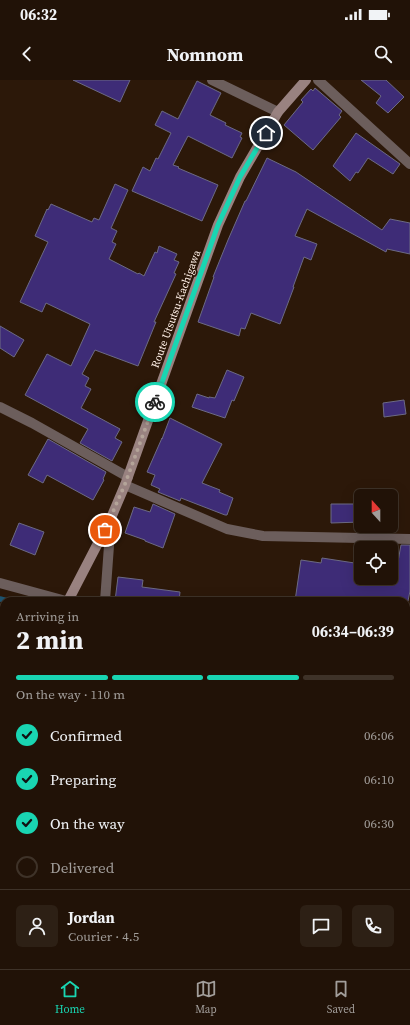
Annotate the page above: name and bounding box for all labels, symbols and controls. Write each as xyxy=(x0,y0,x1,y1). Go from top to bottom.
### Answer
text: 06:32 xyxy=(20,4,57,25)
text: Nomnom xyxy=(167,42,243,67)
icon: back xyxy=(16,43,38,65)
icon: search xyxy=(372,43,394,65)
pin xyxy=(249,116,283,150)
icon: home xyxy=(255,122,277,144)
street label: Route Utsutsu-Kachigawa xyxy=(148,248,204,370)
courier xyxy=(135,382,175,422)
icon: bike xyxy=(144,391,166,413)
north arrow xyxy=(354,489,398,533)
map controls xyxy=(354,489,398,585)
pin xyxy=(88,513,122,547)
icon: bag xyxy=(94,519,116,541)
button: locate xyxy=(354,541,398,585)
text: Arriving in xyxy=(16,608,79,625)
text: 06:34–06:39 xyxy=(312,621,394,642)
text: 2 min xyxy=(16,622,83,658)
text: On the way · 110 m xyxy=(16,686,125,703)
icon: check xyxy=(16,724,38,746)
text: Confirmed xyxy=(50,725,122,746)
text: 06:06 xyxy=(364,727,394,744)
icon: check xyxy=(16,768,38,790)
text: Preparing xyxy=(50,769,116,790)
text: 06:10 xyxy=(364,771,394,788)
icon: check xyxy=(16,812,38,834)
text: On the way xyxy=(50,813,125,834)
text: 06:30 xyxy=(364,815,394,832)
text: Delivered xyxy=(50,857,114,878)
button: person xyxy=(16,905,58,947)
button: chat xyxy=(300,905,342,947)
button: phone xyxy=(352,905,394,947)
text: Jordan xyxy=(68,907,115,928)
text: Courier · 4.5 xyxy=(68,928,139,945)
tab: Home xyxy=(55,978,85,1017)
tab: Map xyxy=(195,978,217,1017)
tab: Saved xyxy=(327,978,355,1017)

